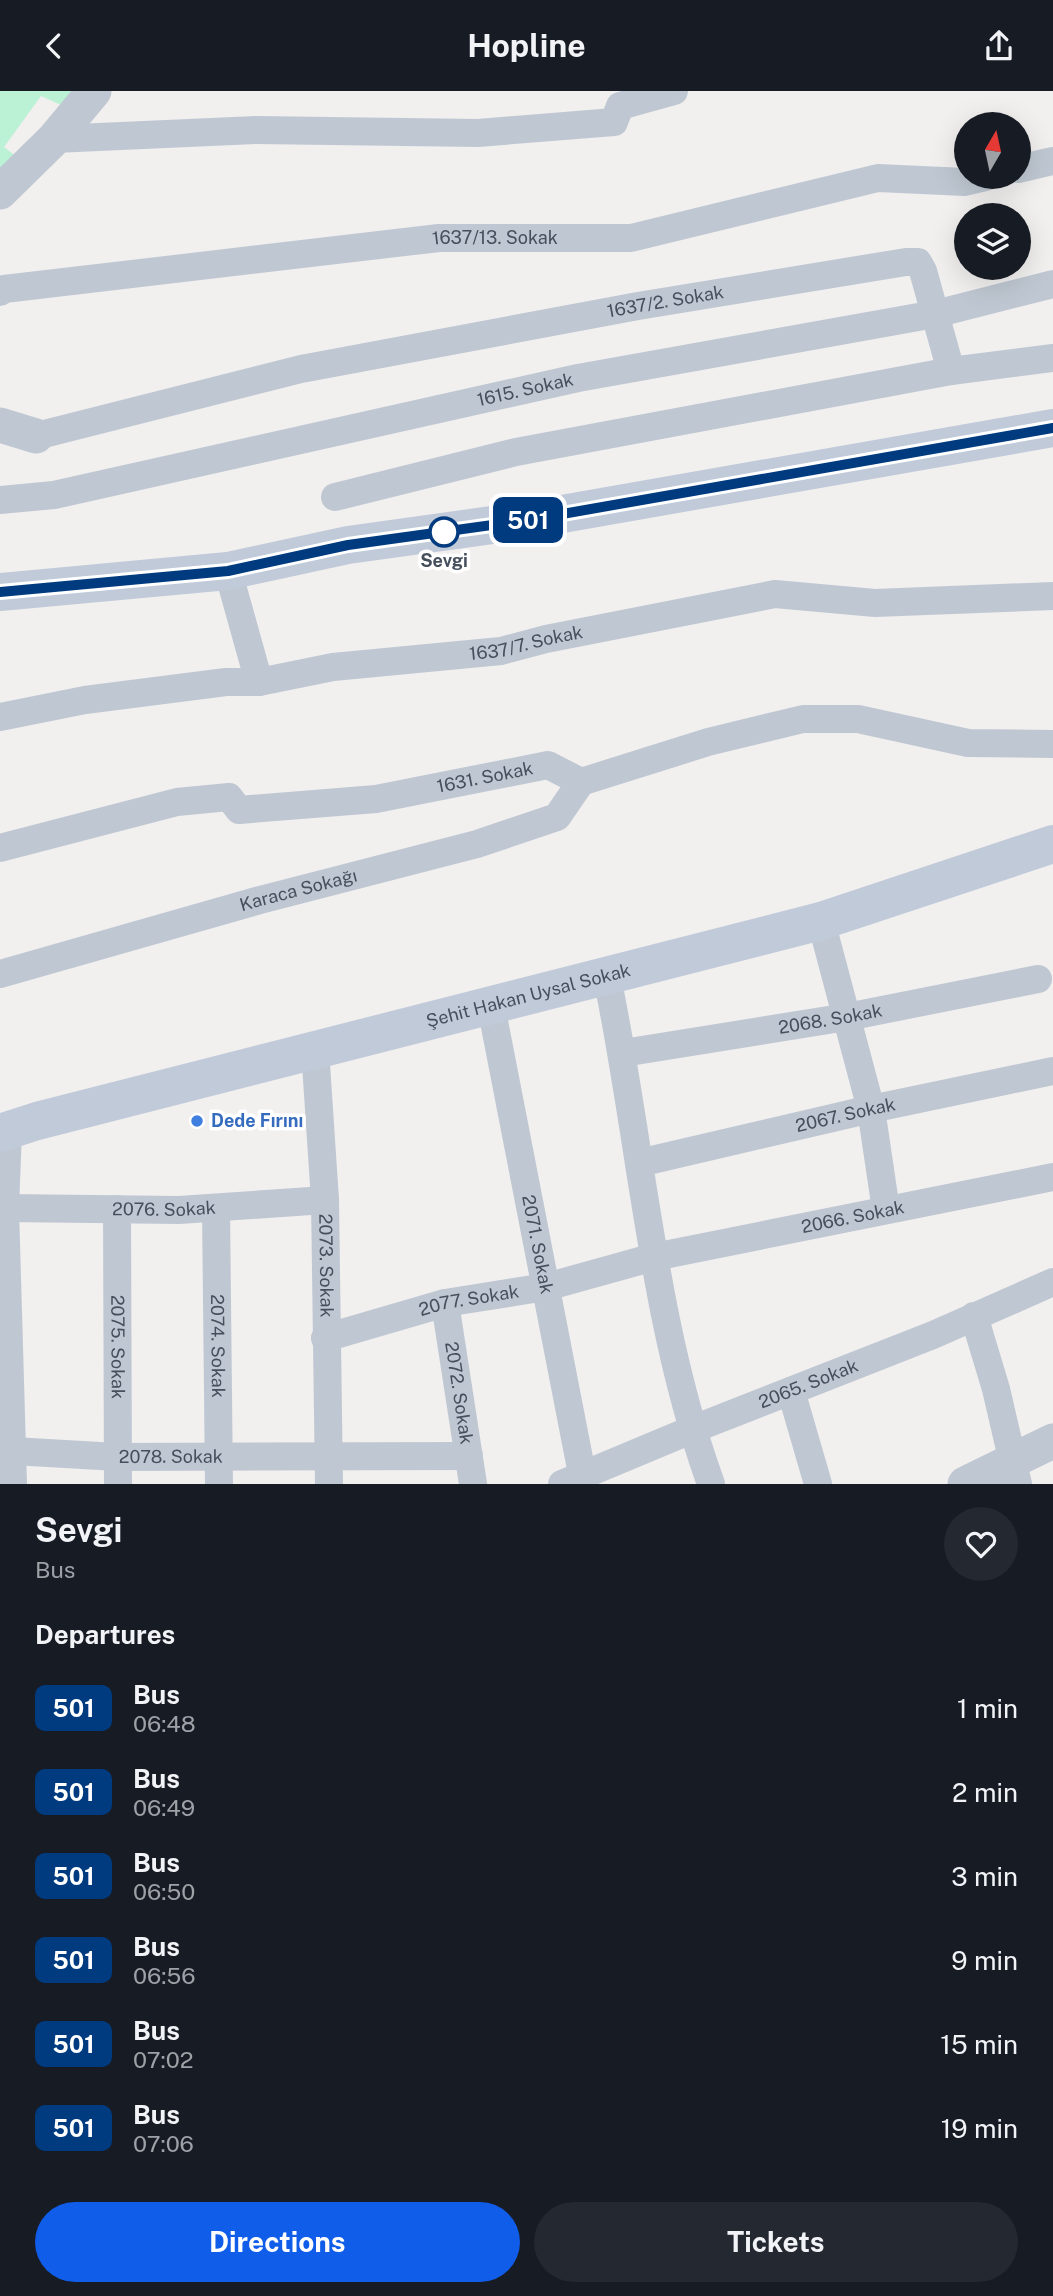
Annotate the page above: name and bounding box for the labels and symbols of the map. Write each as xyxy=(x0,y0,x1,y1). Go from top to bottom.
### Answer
north arrow xyxy=(954,112,1031,189)
street label: 1637/13. Sokak xyxy=(431,227,558,249)
street label: 1637/2. Sokak xyxy=(605,281,725,322)
street label: 1615. Sokak xyxy=(475,368,575,410)
line badge: 501 xyxy=(488,497,568,543)
marker: Sevgi xyxy=(429,517,459,547)
place label: Sevgi xyxy=(420,550,468,571)
street label: 1637/7. Sokak xyxy=(468,621,584,664)
street label: 1631. Sokak xyxy=(435,757,535,797)
street label: Karaca Sokağı xyxy=(237,864,359,915)
street label: Şehit Hakan Uysal Sokak xyxy=(424,959,633,1031)
street label: 2068. Sokak xyxy=(777,999,884,1038)
street label: 2067. Sokak xyxy=(793,1093,897,1136)
place label: Dede Fırını xyxy=(211,1110,303,1131)
marker: Dede Fırını xyxy=(189,1113,205,1129)
street label: 2071. Sokak xyxy=(518,1193,558,1296)
street label: 2066. Sokak xyxy=(799,1196,906,1237)
street label: 2076. Sokak xyxy=(112,1197,216,1220)
street label: 2073. Sokak xyxy=(315,1214,338,1318)
street label: 2077. Sokak xyxy=(416,1280,520,1320)
street label: 2074. Sokak xyxy=(207,1294,229,1398)
street label: 2075. Sokak xyxy=(107,1295,129,1399)
street label: 2072. Sokak xyxy=(441,1340,478,1446)
street label: 2065. Sokak xyxy=(756,1354,861,1412)
street label: 2078. Sokak xyxy=(119,1446,223,1467)

